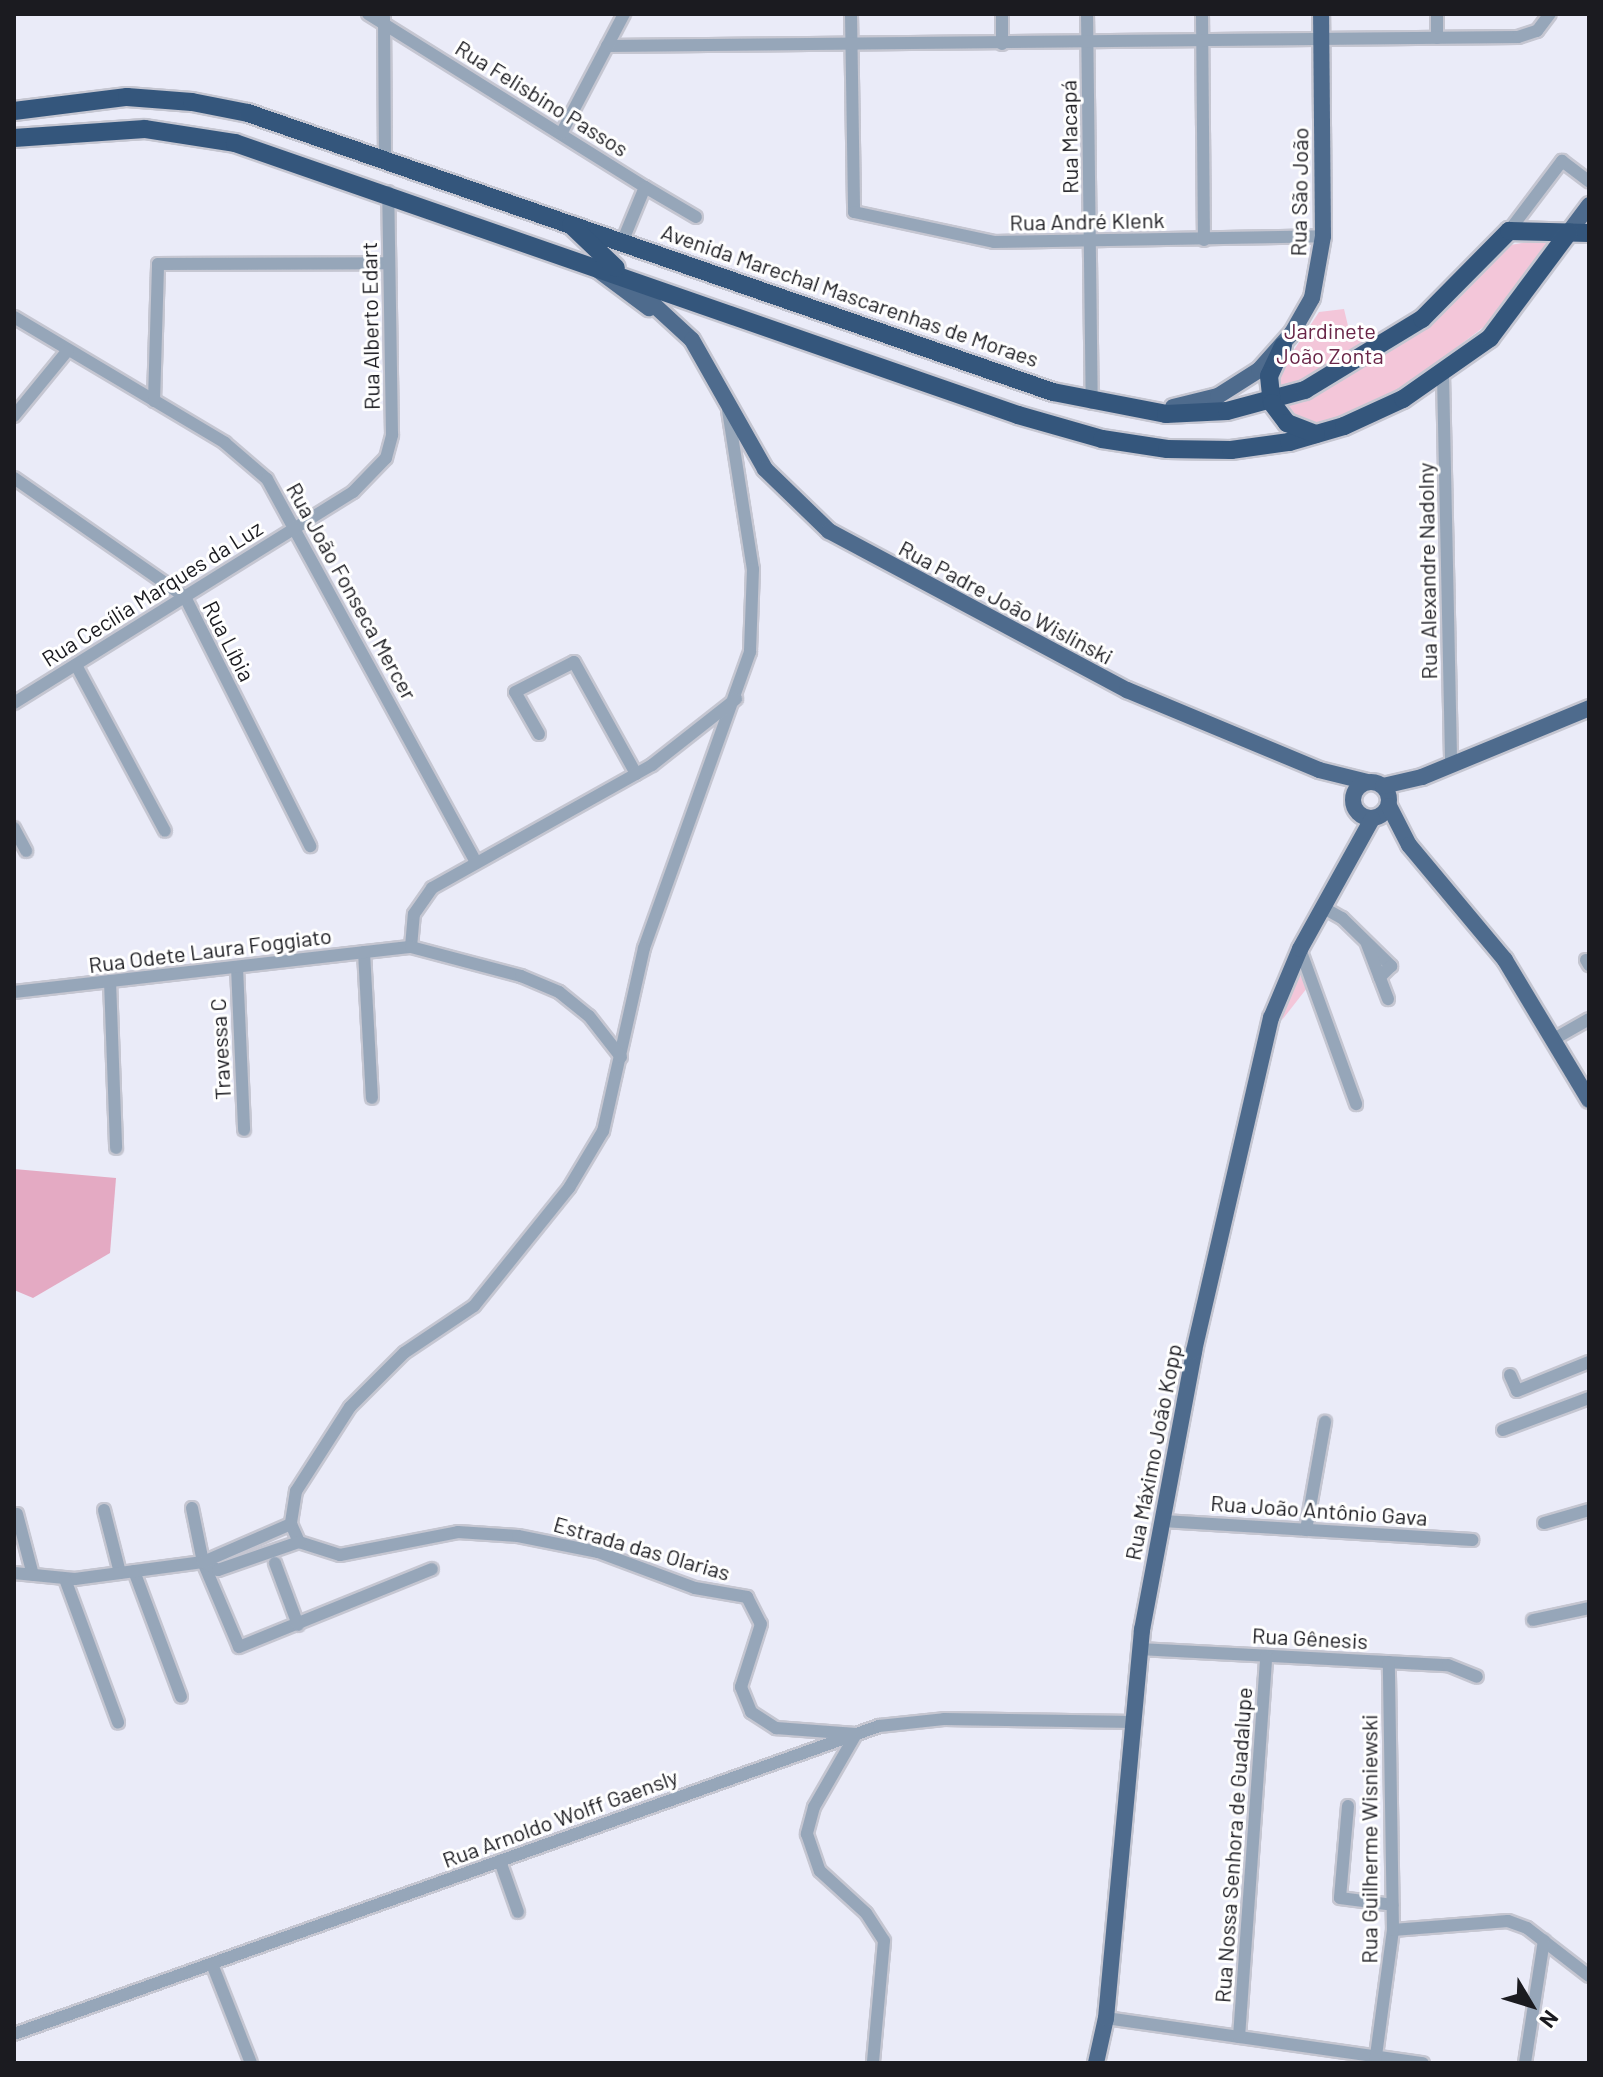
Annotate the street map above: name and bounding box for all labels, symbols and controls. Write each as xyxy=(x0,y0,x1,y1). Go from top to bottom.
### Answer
street label: Rua Felisbino Passos xyxy=(451,34,633,162)
street label: Rua Macapá xyxy=(1055,80,1083,194)
street label: Rua São João xyxy=(1285,127,1313,257)
street label: Rua André Klenk xyxy=(1009,206,1165,236)
street label: Avenida Marechal Mascarenhas de Moraes xyxy=(658,218,1042,372)
street label: Rua Alberto Edart xyxy=(355,242,385,410)
park label: Jardinete João Zonta xyxy=(1276,317,1384,368)
street label: Rua Alexandre Nadolny xyxy=(1412,462,1442,680)
street label: Rua João Fonseca Mercer xyxy=(281,478,423,704)
street label: Rua Cecília Marques da Luz xyxy=(37,514,267,672)
street label: Rua Padre João Wislinski xyxy=(895,534,1117,670)
street label: Rua Líbia xyxy=(198,596,260,686)
street label: Rua Odete Laura Foggiato xyxy=(87,922,333,978)
street label: Travessa C xyxy=(204,997,236,1101)
street label: Rua Máximo João Kopp xyxy=(1119,1342,1187,1562)
street label: Rua João Antônio Gava xyxy=(1210,1489,1428,1531)
street label: Estrada das Olarias xyxy=(551,1510,733,1586)
street label: Rua Gênesis xyxy=(1251,1622,1369,1654)
street label: Rua Nossa Senhora de Guadalupe xyxy=(1209,1686,1257,2004)
street label: Rua Guilherme Wisniewski xyxy=(1356,1714,1382,1964)
street label: Rua Arnoldo Wolff Gaensly xyxy=(439,1763,681,1873)
north arrow xyxy=(1491,1965,1571,2045)
text: N xyxy=(1535,2006,1565,2034)

